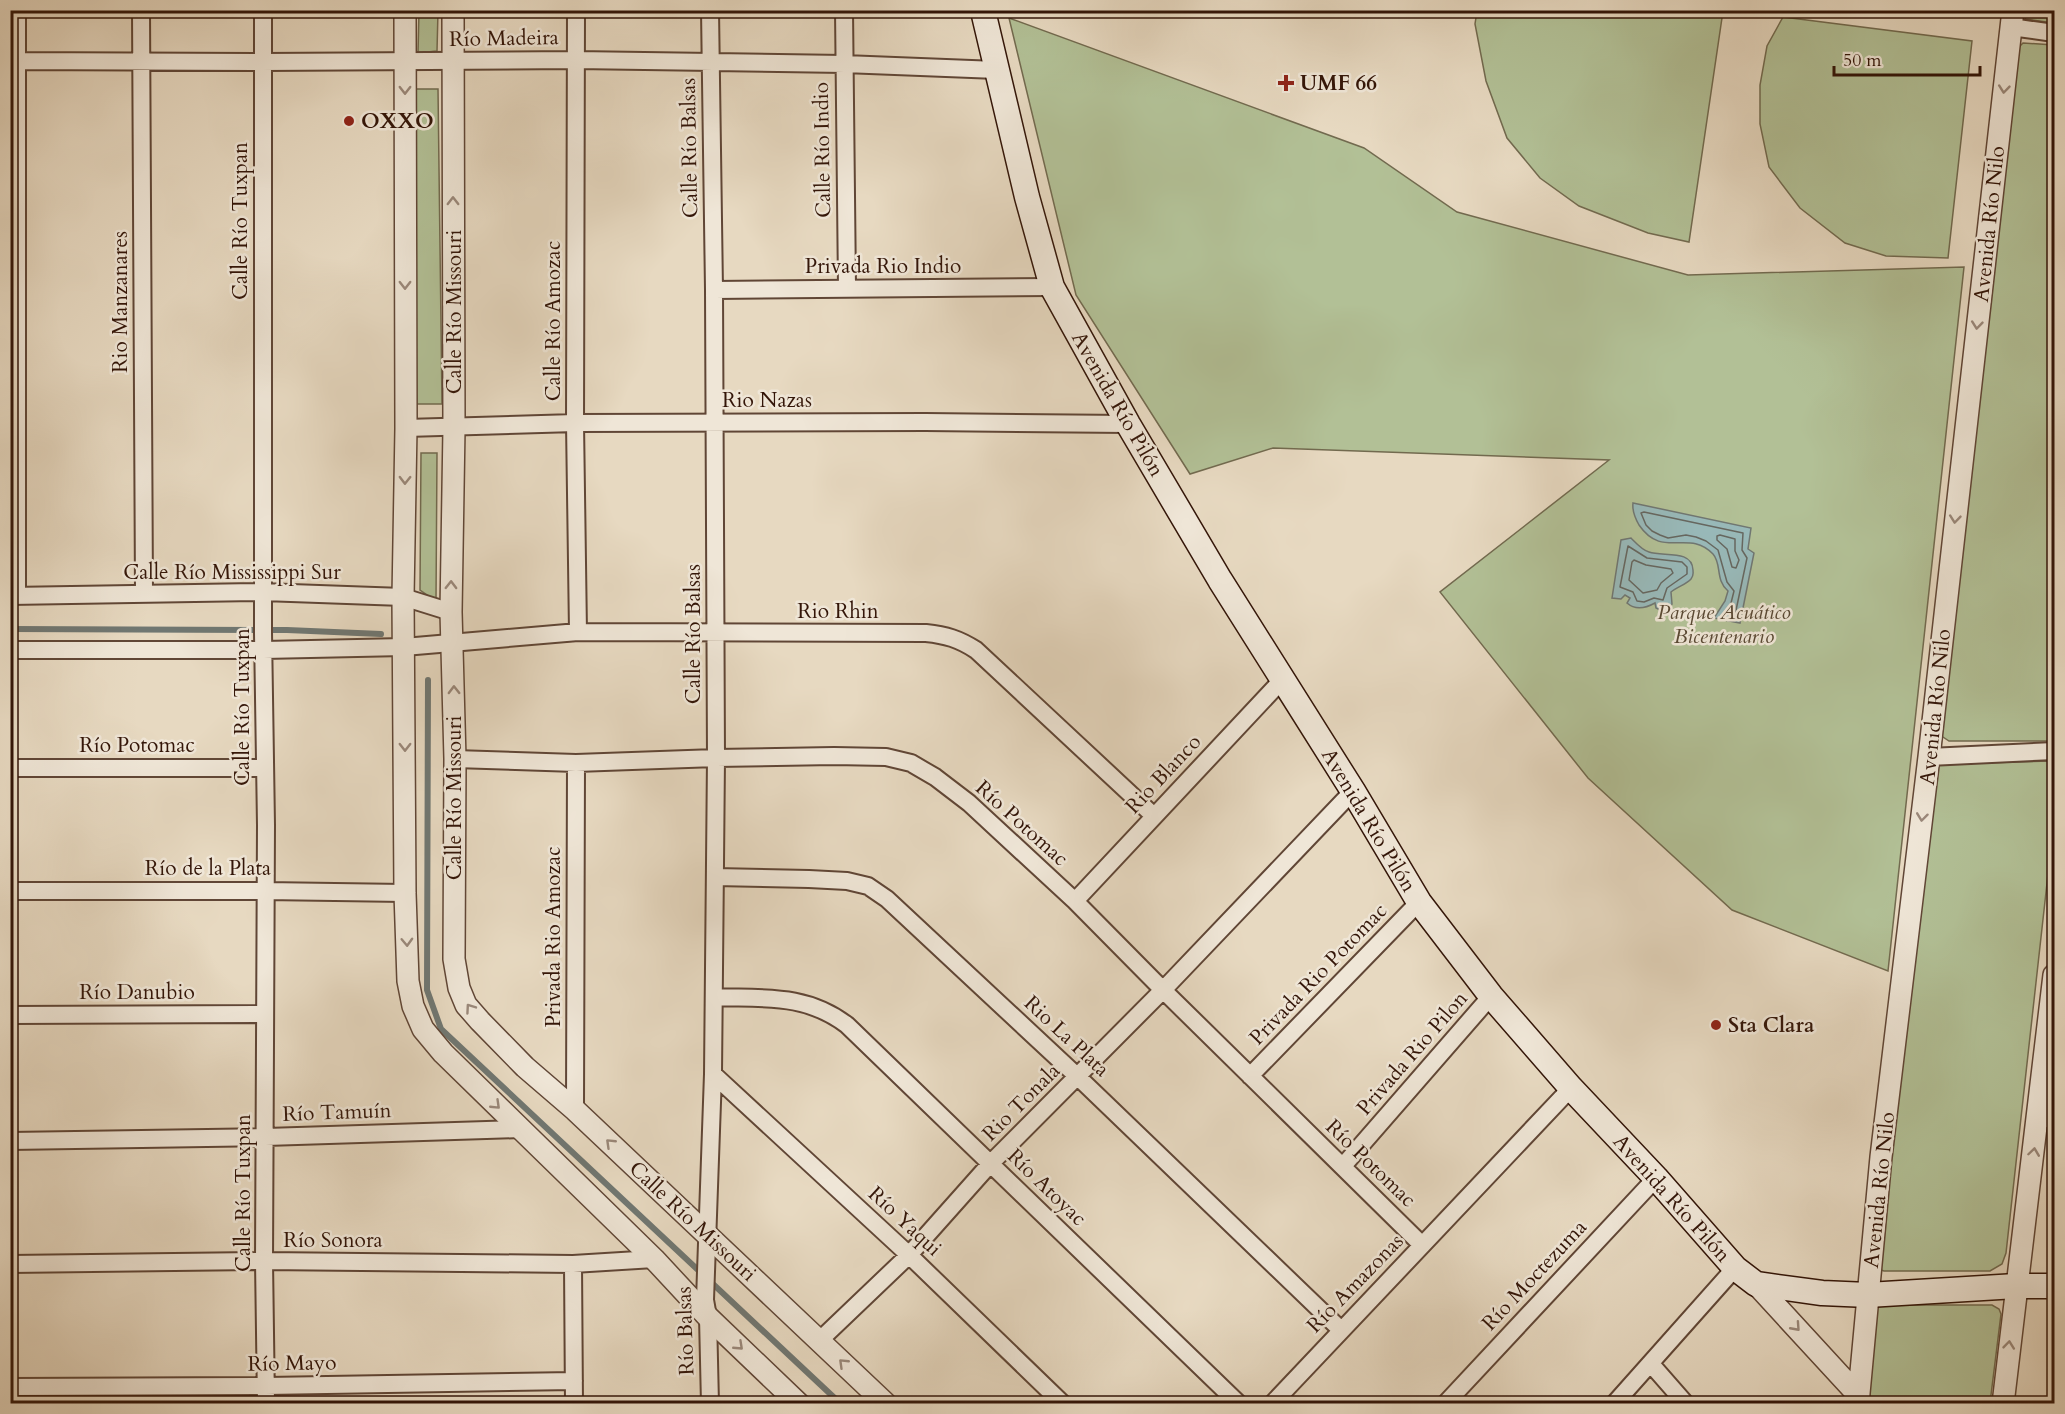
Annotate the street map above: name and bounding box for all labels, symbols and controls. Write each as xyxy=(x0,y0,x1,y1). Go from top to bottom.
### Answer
street label: Río Madeira xyxy=(449,23,559,54)
scale bar xyxy=(1834,39,1980,77)
text: 50 m xyxy=(1843,48,1882,73)
place label: UMF 66 xyxy=(1300,69,1377,98)
marker: UMF 66 xyxy=(1277,74,1295,92)
street label: Calle Río Balsas xyxy=(674,78,705,218)
street label: Calle Río Indio xyxy=(807,82,838,218)
one-way arrow xyxy=(399,85,411,94)
one-way arrow xyxy=(1998,85,2011,94)
place label: OXXO xyxy=(361,107,434,136)
marker: OXXO xyxy=(342,114,356,128)
street label: Calle Río Tuxpan xyxy=(226,142,255,300)
street label: Avenida Río Nilo xyxy=(1967,145,2012,304)
one-way arrow xyxy=(447,196,459,205)
street label: Calle Río Missouri xyxy=(440,230,469,394)
street label: Rio Manzanares xyxy=(106,231,135,373)
street label: Calle Río Amozac xyxy=(539,241,568,401)
street label: Privada Rio Indio xyxy=(805,252,961,281)
one-way arrow xyxy=(399,280,411,289)
one-way arrow xyxy=(1971,320,1984,330)
street label: Avenida Río Pilón xyxy=(1064,326,1171,482)
street label: Rio Nazas xyxy=(722,386,812,415)
one-way arrow xyxy=(399,475,411,484)
one-way arrow xyxy=(1950,514,1962,523)
street label: Calle Río Mississippi Sur xyxy=(123,558,341,587)
street label: Calle Río Balsas xyxy=(679,564,708,704)
one-way arrow xyxy=(445,580,458,589)
street label: Rio Rhin xyxy=(797,597,879,626)
park label: Parque Acuático Bicentenario xyxy=(1657,598,1791,651)
street label: Calle Río Tuxpan xyxy=(228,628,257,786)
street label: Avenida Río Nilo xyxy=(1913,628,1958,787)
one-way arrow xyxy=(448,686,460,695)
street label: Calle Río Missouri xyxy=(440,716,469,880)
street label: Rio Blanco xyxy=(1119,728,1208,820)
street label: Río Potomac xyxy=(79,731,195,760)
one-way arrow xyxy=(399,743,411,752)
street label: Avenida Río Pilón xyxy=(1314,743,1423,898)
street label: Río Potomac xyxy=(969,774,1074,873)
one-way arrow xyxy=(1916,812,1929,821)
street label: Privada Rio Amozac xyxy=(539,846,568,1028)
street label: Río de la Plata xyxy=(145,854,271,883)
street label: Privada Rio Potomac xyxy=(1243,897,1394,1052)
one-way arrow xyxy=(401,938,413,947)
street label: Río Danubio xyxy=(79,978,195,1007)
street label: Privada Rio Pilon xyxy=(1350,985,1475,1122)
street label: Rio La Plata xyxy=(1017,989,1116,1084)
one-way arrow xyxy=(466,1003,477,1014)
place label: Sta Clara xyxy=(1728,1011,1815,1040)
marker: Sta Clara xyxy=(1709,1018,1723,1032)
street label: Rio Tonala xyxy=(976,1057,1067,1148)
street label: Río Tamuín xyxy=(282,1096,392,1129)
one-way arrow xyxy=(490,1098,500,1109)
street label: Avenida Río Nilo xyxy=(1857,1111,1902,1270)
street label: Río Potomac xyxy=(1319,1113,1422,1214)
street label: Calle Río Tuxpan xyxy=(229,1114,258,1272)
street label: Avenida Río Pilón xyxy=(1606,1128,1737,1269)
one-way arrow xyxy=(606,1139,616,1150)
street label: Río Atoyac xyxy=(1001,1142,1093,1233)
one-way arrow xyxy=(2027,1147,2039,1156)
street label: Calle Río Missouri xyxy=(623,1155,763,1288)
street label: Río Yaqui xyxy=(862,1180,948,1263)
street label: Río Moctezuma xyxy=(1475,1213,1593,1337)
street label: Río Sonora xyxy=(283,1226,383,1255)
street label: Río Amazonas xyxy=(1300,1227,1410,1339)
street label: Río Balsas xyxy=(669,1286,702,1376)
one-way arrow xyxy=(1789,1321,1800,1331)
one-way arrow xyxy=(732,1339,742,1350)
one-way arrow xyxy=(2002,1341,2015,1350)
street label: Río Mayo xyxy=(247,1348,337,1379)
one-way arrow xyxy=(840,1359,850,1370)

